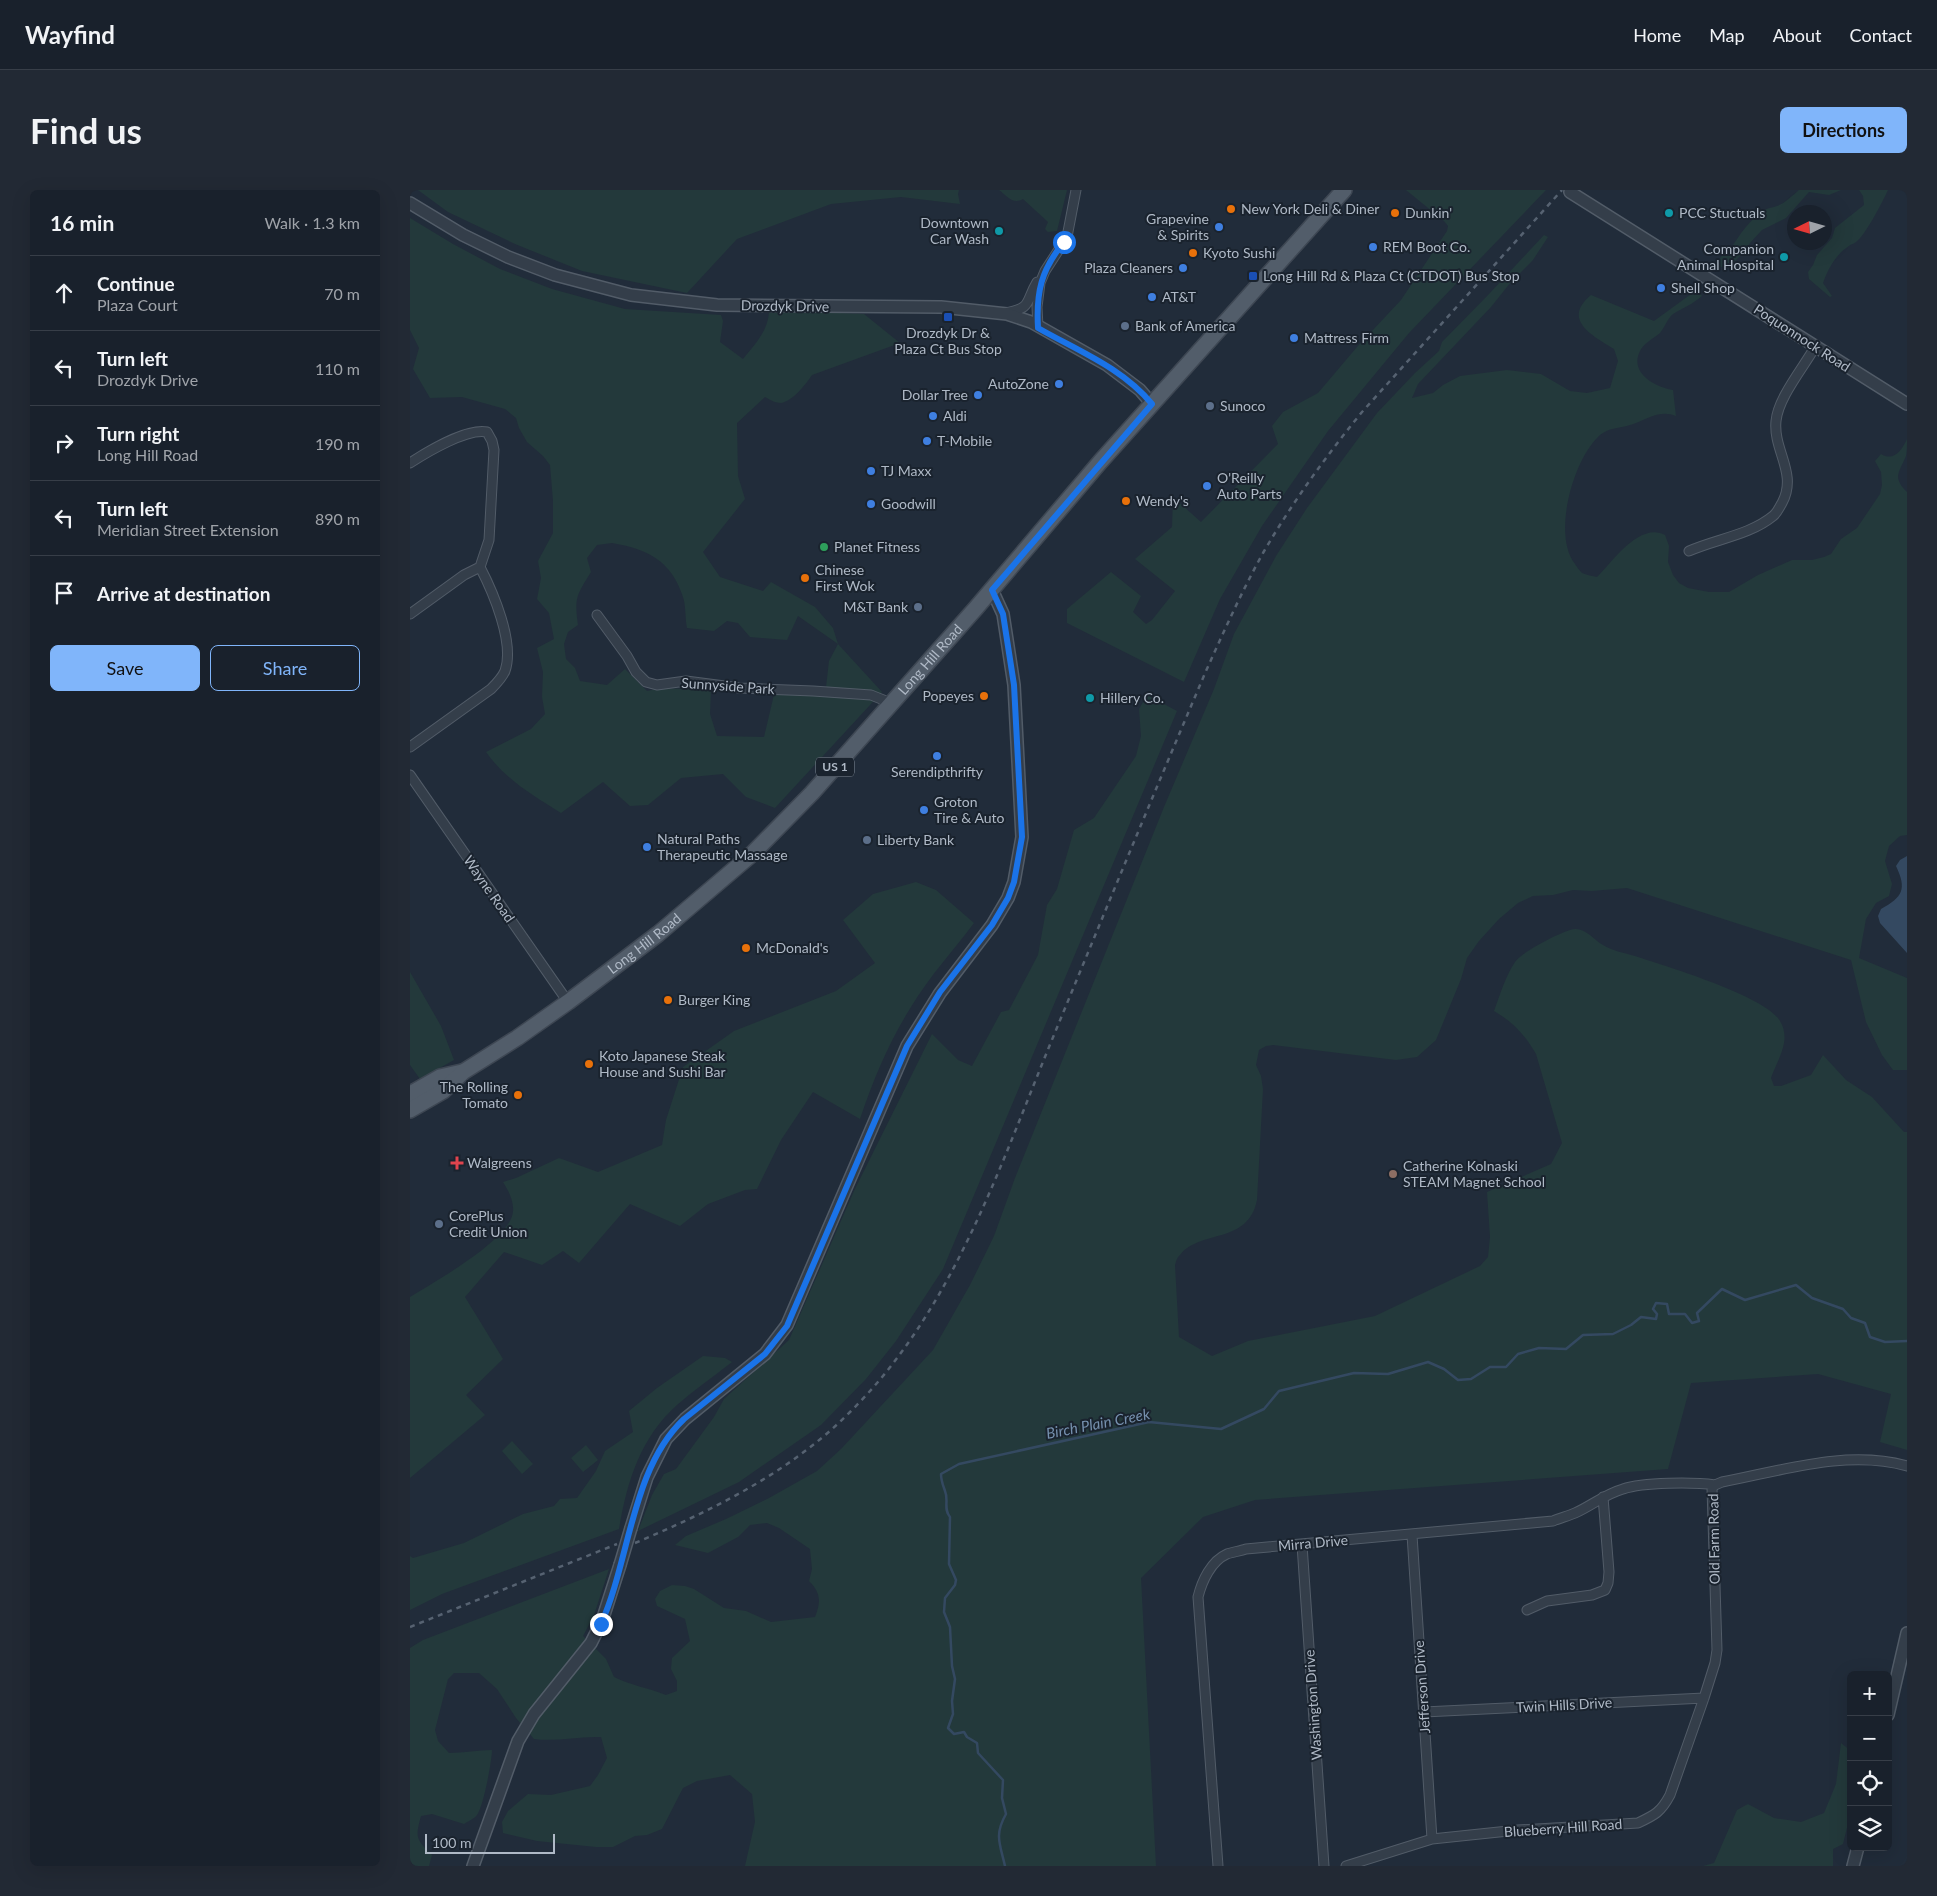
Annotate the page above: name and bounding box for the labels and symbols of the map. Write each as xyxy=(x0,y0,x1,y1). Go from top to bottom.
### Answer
place label: New York Deli & Diner xyxy=(1241,200,1379,217)
marker: New York Deli & Diner xyxy=(1225,203,1237,215)
place label: Dunkin' xyxy=(1405,204,1452,221)
place label: PCC Stuctuals xyxy=(1679,204,1765,221)
north arrow xyxy=(1787,205,1832,250)
marker: Dunkin' xyxy=(1389,207,1401,219)
marker: PCC Stuctuals xyxy=(1663,207,1675,219)
place label: Grapevine & Spirits xyxy=(1146,210,1209,243)
place label: Downtown Car Wash xyxy=(920,214,989,247)
marker: Grapevine & Spirits xyxy=(1213,221,1225,233)
marker: Downtown Car Wash xyxy=(993,225,1005,237)
route start xyxy=(1053,231,1076,254)
place label: REM Boot Co. xyxy=(1383,238,1470,255)
place label: Companion Animal Hospital xyxy=(1677,240,1774,273)
marker: REM Boot Co. xyxy=(1367,241,1379,253)
place label: Kyoto Sushi xyxy=(1203,244,1275,261)
marker: Kyoto Sushi xyxy=(1187,247,1199,259)
marker: Companion Animal Hospital xyxy=(1778,251,1790,263)
place label: Plaza Cleaners xyxy=(1084,259,1173,276)
marker: Plaza Cleaners xyxy=(1177,262,1189,274)
place label: Long Hill Rd & Plaza Ct (CTDOT) Bus Stop xyxy=(1263,267,1520,284)
marker: Long Hill Rd & Plaza Ct (CTDOT) Bus Stop xyxy=(1247,270,1259,282)
place label: Shell Shop xyxy=(1671,279,1735,296)
marker: Shell Shop xyxy=(1655,282,1667,294)
place label: AT&T xyxy=(1162,288,1197,305)
marker: AT&T xyxy=(1146,291,1158,303)
street label: Drozdyk Drive xyxy=(741,296,829,315)
street label: Poquonnock Road xyxy=(1751,300,1854,375)
marker: Drozdyk Dr & Plaza Ct Bus Stop xyxy=(942,311,954,323)
place label: Bank of America xyxy=(1135,317,1235,334)
marker: Bank of America xyxy=(1119,320,1131,332)
place label: Drozdyk Dr & Plaza Ct Bus Stop xyxy=(894,324,1002,357)
place label: Mattress Firm xyxy=(1304,329,1389,346)
marker: Mattress Firm xyxy=(1288,332,1300,344)
place label: AutoZone xyxy=(988,375,1049,392)
marker: AutoZone xyxy=(1053,378,1065,390)
place label: Dollar Tree xyxy=(902,386,968,403)
marker: Dollar Tree xyxy=(972,389,984,401)
place label: Sunoco xyxy=(1220,397,1266,414)
marker: Sunoco xyxy=(1204,400,1216,412)
place label: Aldi xyxy=(943,407,967,424)
marker: Aldi xyxy=(927,410,939,422)
place label: T-Mobile xyxy=(937,432,992,449)
marker: T-Mobile xyxy=(921,435,933,447)
place label: TJ Maxx xyxy=(881,462,932,479)
marker: TJ Maxx xyxy=(865,465,877,477)
place label: O'Reilly Auto Parts xyxy=(1217,469,1282,502)
marker: O'Reilly Auto Parts xyxy=(1201,480,1213,492)
place label: Wendy's xyxy=(1136,492,1189,509)
place label: Goodwill xyxy=(881,495,936,512)
marker: Wendy's xyxy=(1120,495,1132,507)
marker: Goodwill xyxy=(865,498,877,510)
place label: Planet Fitness xyxy=(834,538,920,555)
marker: Planet Fitness xyxy=(818,541,830,553)
place label: Chinese First Wok xyxy=(815,561,875,594)
marker: Chinese First Wok xyxy=(799,572,811,584)
place label: M&T Bank xyxy=(843,598,909,615)
marker: M&T Bank xyxy=(912,601,924,613)
street label: Long Hill Road xyxy=(894,620,966,698)
street label: Sunnyside Park xyxy=(681,674,776,697)
place label: Popeyes xyxy=(922,687,974,704)
place label: Hillery Co. xyxy=(1100,689,1164,706)
marker: Popeyes xyxy=(978,690,990,702)
marker: Hillery Co. xyxy=(1084,692,1096,704)
marker: Serendipthrifty xyxy=(931,750,943,762)
road number: US 1 xyxy=(816,758,854,776)
place label: Serendipthrifty xyxy=(891,763,984,780)
place label: Groton Tire & Auto xyxy=(934,793,1005,826)
marker: Groton Tire & Auto xyxy=(918,804,930,816)
place label: Natural Paths Therapeutic Massage xyxy=(657,830,788,863)
place label: Liberty Bank xyxy=(877,831,955,848)
marker: Liberty Bank xyxy=(861,834,873,846)
marker: Natural Paths Therapeutic Massage xyxy=(641,841,653,853)
street label: Wayne Road xyxy=(460,852,519,925)
street label: Long Hill Road xyxy=(604,909,684,977)
place label: McDonald's xyxy=(756,939,829,956)
marker: McDonald's xyxy=(740,942,752,954)
place label: Burger King xyxy=(678,991,750,1008)
marker: Burger King xyxy=(662,994,674,1006)
place label: Koto Japanese Steak House and Sushi Bar xyxy=(599,1047,726,1080)
marker: Koto Japanese Steak House and Sushi Bar xyxy=(583,1058,595,1070)
place label: The Rolling Tomato xyxy=(440,1078,508,1111)
marker: The Rolling Tomato xyxy=(512,1089,524,1101)
place label: Walgreens xyxy=(467,1154,532,1171)
marker: Walgreens xyxy=(451,1157,463,1169)
place label: Catherine Kolnaski STEAM Magnet School xyxy=(1403,1157,1545,1190)
marker: Catherine Kolnaski STEAM Magnet School xyxy=(1387,1168,1399,1180)
place label: CorePlus Credit Union xyxy=(449,1207,527,1240)
marker: CorePlus Credit Union xyxy=(433,1218,445,1230)
water label: Birch Plain Creek xyxy=(1044,1404,1152,1442)
street label: Old Farm Road xyxy=(1704,1493,1723,1585)
street label: Mirra Drive xyxy=(1277,1531,1349,1554)
route end xyxy=(590,1613,613,1636)
street label: Jefferson Drive xyxy=(1410,1640,1433,1734)
street label: Washington Drive xyxy=(1300,1649,1325,1761)
street label: Twin Hills Drive xyxy=(1515,1693,1613,1716)
street label: Blueberry Hill Road xyxy=(1503,1815,1623,1840)
scale bar xyxy=(425,1831,555,1854)

